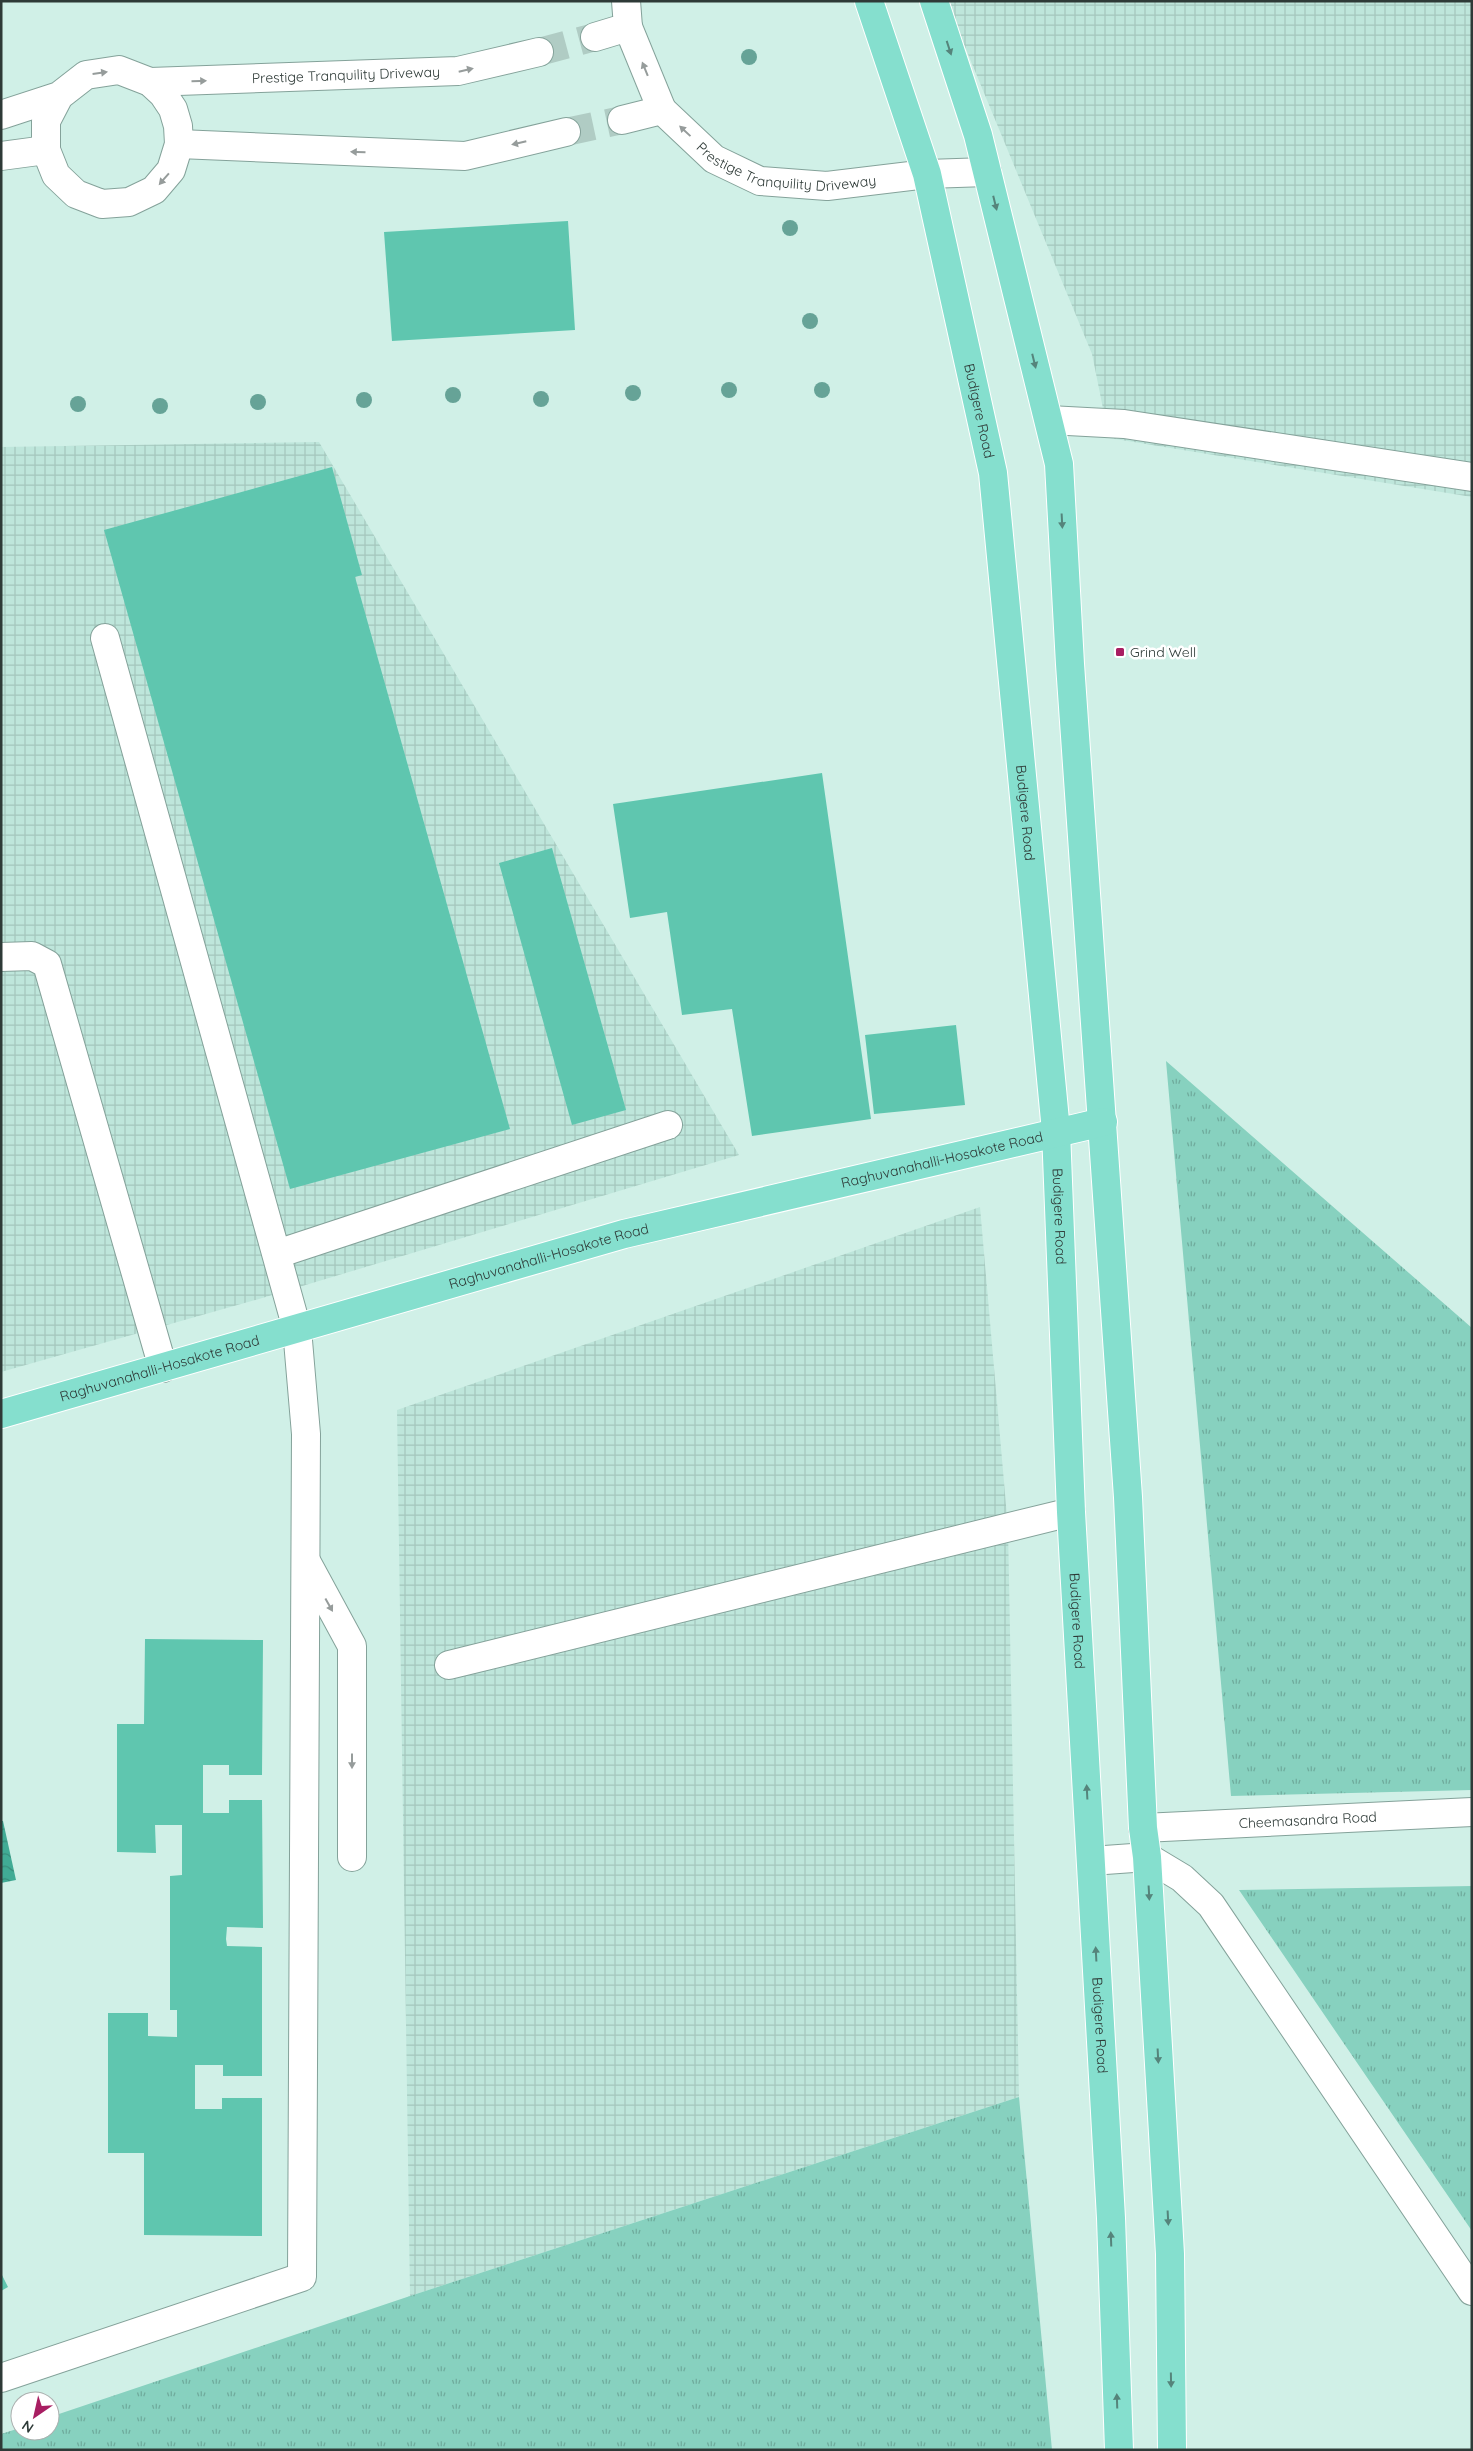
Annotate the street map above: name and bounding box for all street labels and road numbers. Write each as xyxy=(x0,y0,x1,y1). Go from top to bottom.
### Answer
street label: Prestige Tranquility Driveway xyxy=(251,63,440,87)
street label: Prestige Tranquility Driveway xyxy=(693,138,877,195)
street label: Budigere Road xyxy=(960,362,998,460)
street label: Budigere Road xyxy=(1012,764,1039,862)
street label: Raghuvanahalli-Hosakote Road xyxy=(839,1127,1045,1192)
street label: Budigere Road xyxy=(1048,1168,1070,1265)
street label: Raghuvanahalli-Hosakote Road xyxy=(447,1220,650,1293)
street label: Raghuvanahalli-Hosakote Road xyxy=(58,1331,261,1406)
street label: Budigere Road xyxy=(1065,1572,1089,1670)
street label: Cheemasandra Road xyxy=(1238,1808,1377,1832)
street label: Budigere Road xyxy=(1088,1976,1112,2074)

